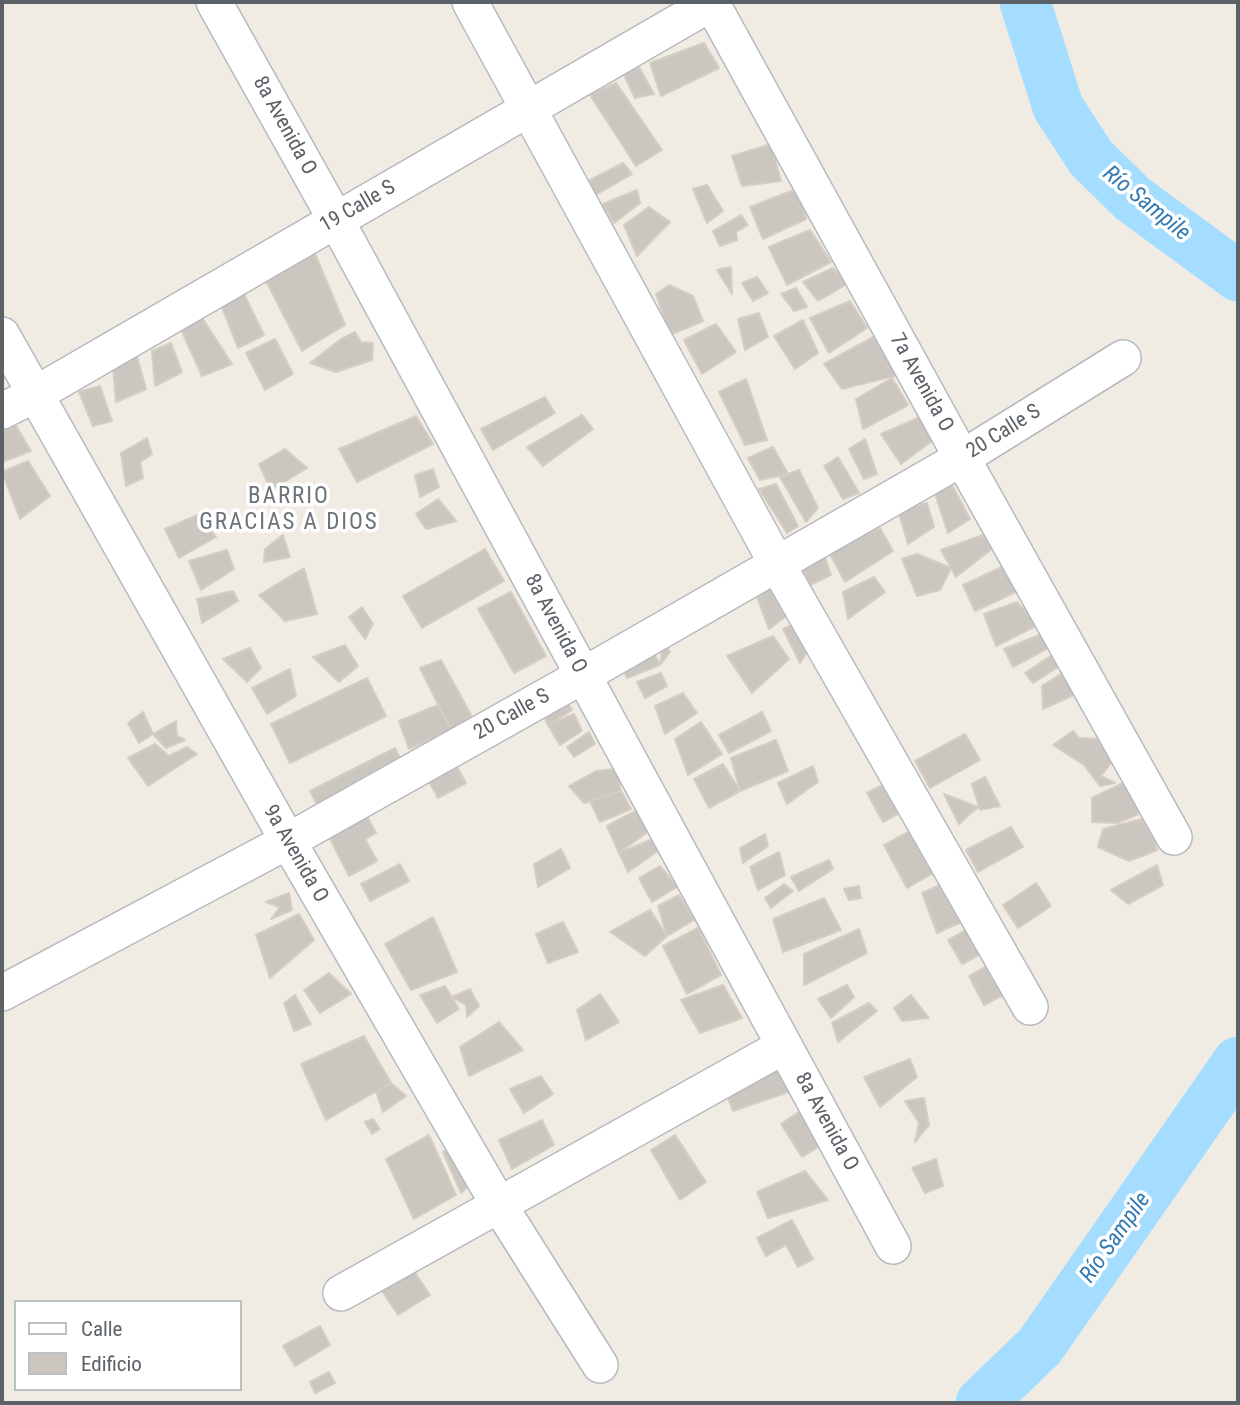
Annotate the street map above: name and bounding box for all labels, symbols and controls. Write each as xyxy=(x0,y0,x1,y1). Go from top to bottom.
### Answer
street label: 8a Avenida O xyxy=(247,72,321,180)
water label: Río Sampile xyxy=(1097,160,1195,248)
street label: 19 Calle S xyxy=(316,175,400,239)
street label: 7a Avenida O xyxy=(884,329,958,437)
street label: 20 Calle S xyxy=(962,399,1046,465)
district label: BARRIO GRACIAS A DIOS xyxy=(201,483,377,537)
street label: 8a Avenida O xyxy=(518,570,592,678)
street label: 20 Calle S xyxy=(470,684,554,746)
street label: 9a Avenida O xyxy=(257,801,333,907)
street label: 8a Avenida O xyxy=(789,1068,863,1176)
water label: Río Sampile xyxy=(1075,1187,1157,1289)
legend xyxy=(14,1300,242,1391)
text: Calle xyxy=(81,1317,122,1341)
text: Edificio xyxy=(81,1352,142,1376)

